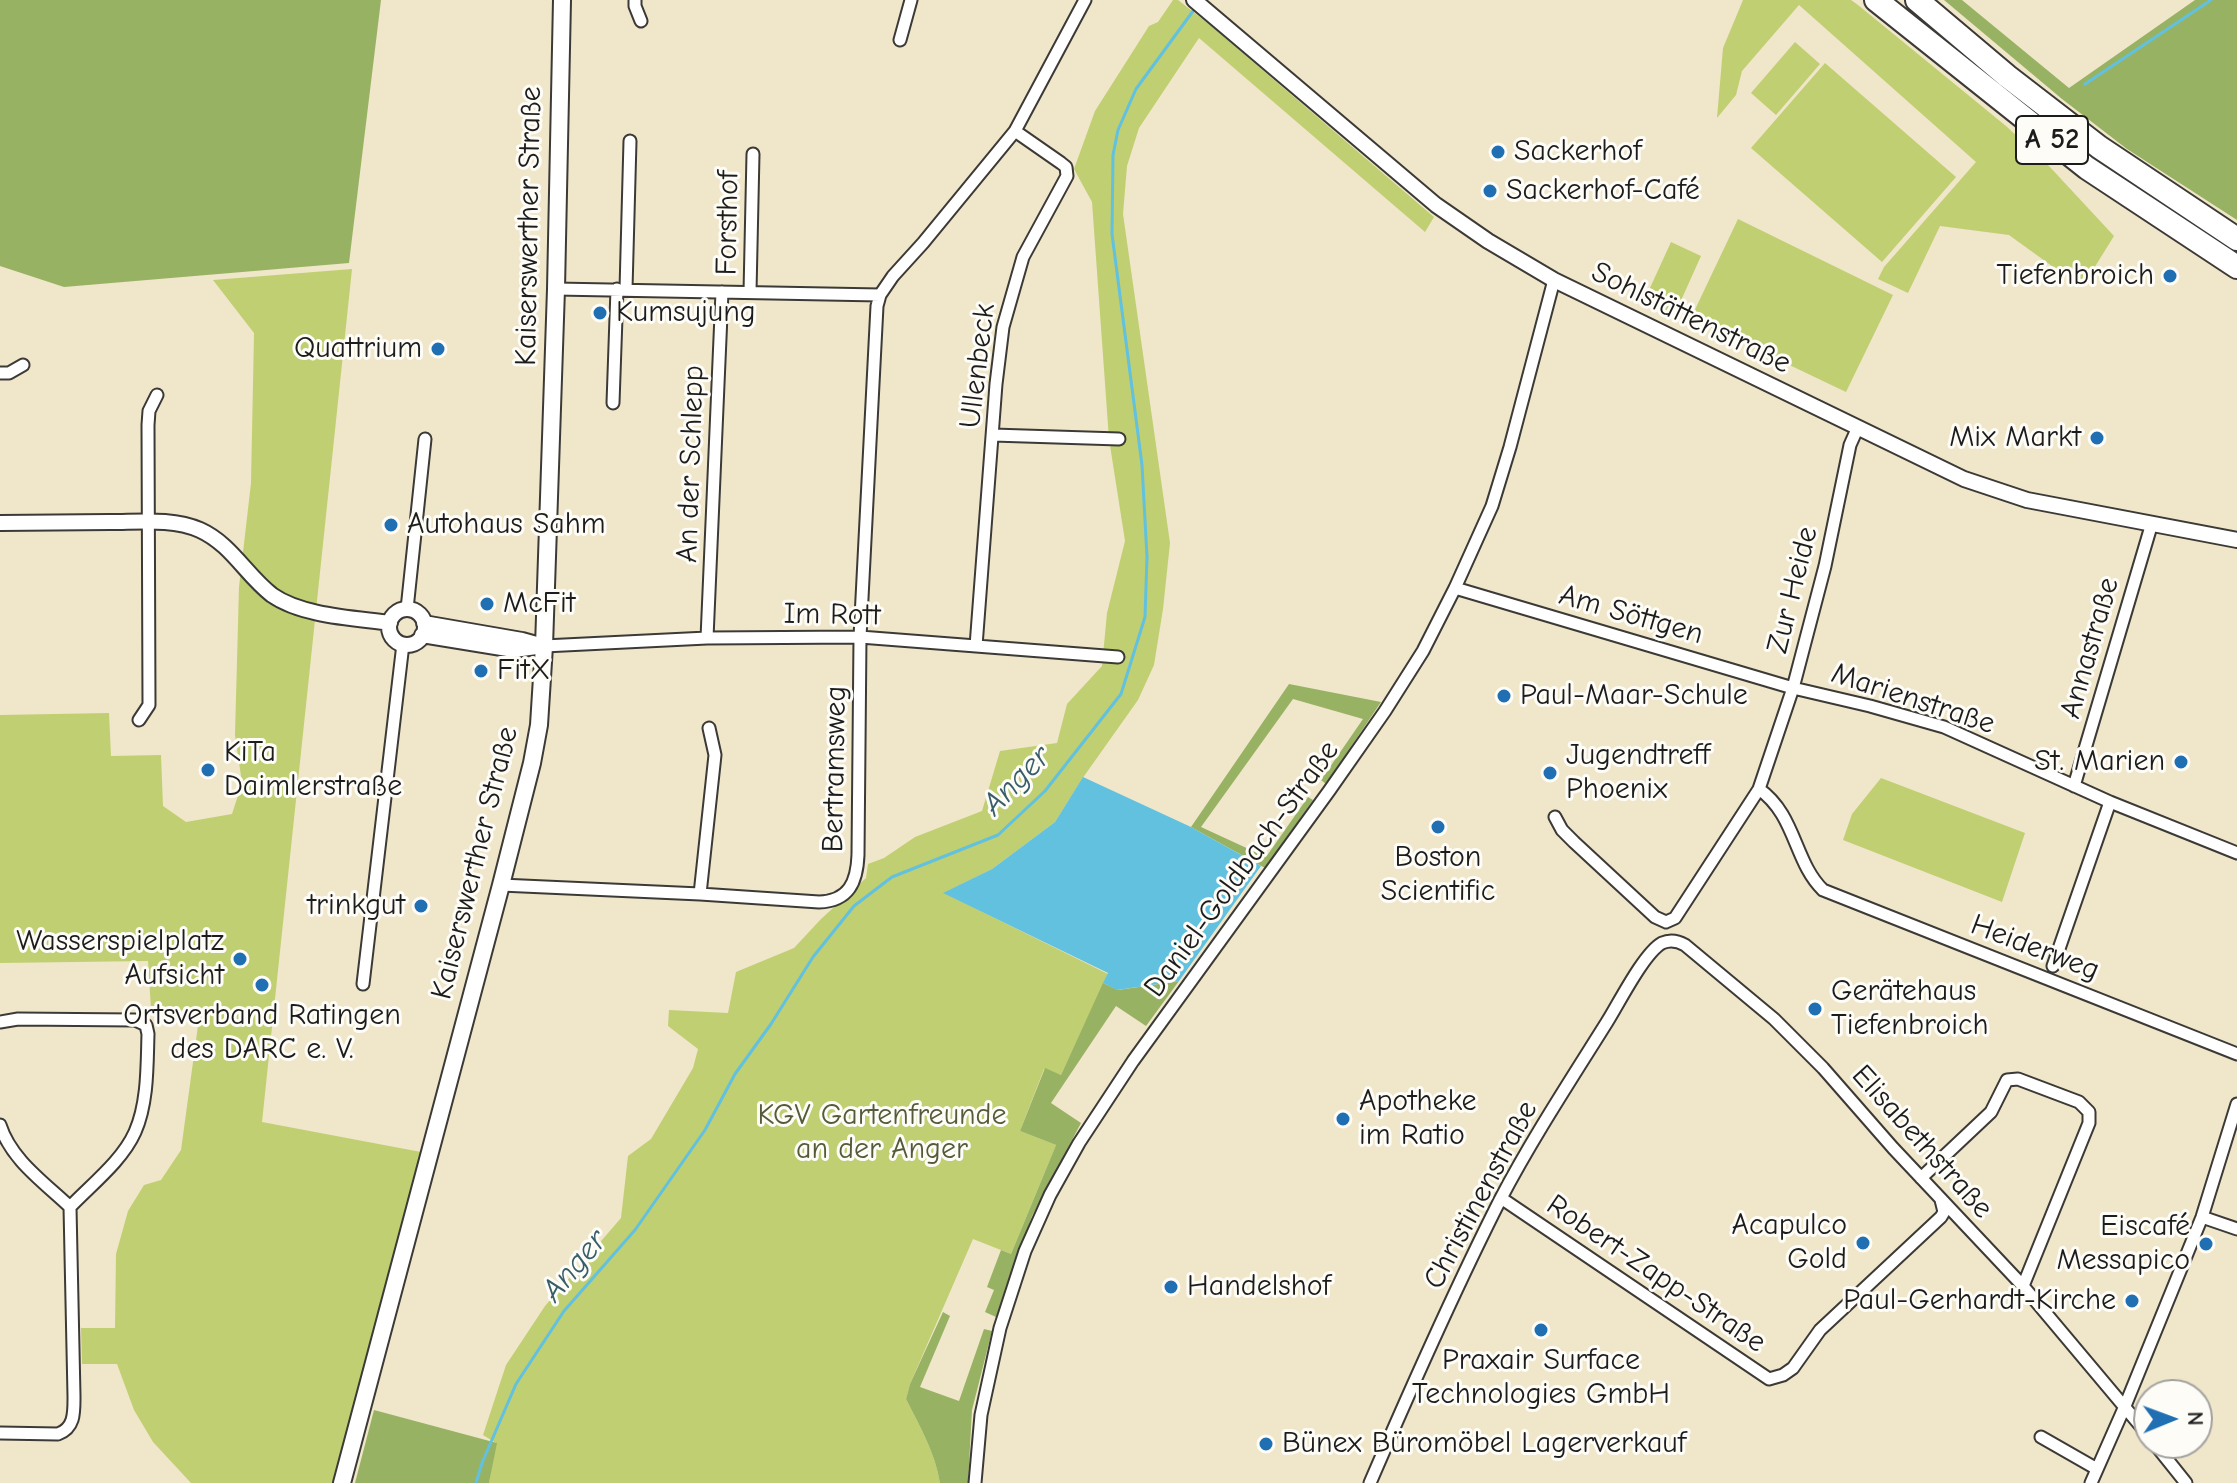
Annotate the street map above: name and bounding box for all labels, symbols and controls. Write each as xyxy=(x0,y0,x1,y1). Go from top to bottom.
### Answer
street label: Kaiserswerther Straße xyxy=(509,86,549,366)
road number: A 52 xyxy=(2016,116,2088,164)
place label: Sackerhof xyxy=(1514,134,1642,170)
marker: Sackerhof xyxy=(1489,143,1507,161)
street label: Forsthof xyxy=(709,170,747,276)
place label: Sackerhof-Café xyxy=(1506,173,1700,209)
marker: Sackerhof-Café xyxy=(1481,182,1499,200)
street label: Sohlstättenstraße xyxy=(1585,254,1797,382)
place label: Tiefenbroich xyxy=(1996,258,2154,294)
marker: Tiefenbroich xyxy=(2161,267,2179,285)
place label: Kumsujung xyxy=(616,295,756,331)
street label: Ullenbeck xyxy=(952,301,1004,431)
marker: Kumsujung xyxy=(591,304,609,322)
place label: Quattrium xyxy=(294,331,422,367)
marker: Quattrium xyxy=(429,340,447,358)
street label: An der Schlepp xyxy=(670,365,712,563)
place label: Mix Markt xyxy=(1949,420,2081,456)
marker: Mix Markt xyxy=(2088,429,2106,447)
place label: Autohaus Sahm xyxy=(407,507,606,543)
marker: Autohaus Sahm xyxy=(382,516,400,534)
street label: Zur Heide xyxy=(1760,523,1826,657)
street label: Annastraße xyxy=(2053,573,2127,723)
street label: Am Söttgen xyxy=(1555,577,1707,653)
place label: McFit xyxy=(503,586,575,622)
marker: McFit xyxy=(478,595,496,613)
street label: Im Rott xyxy=(783,596,881,634)
place label: FitX xyxy=(497,653,550,689)
street label: Marienstraße xyxy=(1827,656,1999,742)
marker: FitX xyxy=(472,662,490,680)
place label: Paul-Maar-Schule xyxy=(1520,678,1748,714)
street label: Bertramsweg xyxy=(816,685,854,853)
marker: Paul-Maar-Schule xyxy=(1495,687,1513,705)
street label: Kaiserswerther Straße xyxy=(424,723,526,1003)
street label: Daniel-Goldbach-Straße xyxy=(1137,734,1347,1004)
place label: KiTa Daimlerstraße xyxy=(224,735,402,806)
water label: Anger xyxy=(975,738,1059,824)
place label: Jugendtreff Phoenix xyxy=(1566,738,1710,808)
place label: St. Marien xyxy=(2034,744,2165,780)
marker: St. Marien xyxy=(2172,753,2190,771)
marker: KiTa Daimlerstraße xyxy=(199,761,217,779)
marker: Jugendtreff Phoenix xyxy=(1541,764,1559,782)
marker: Boston Scientific xyxy=(1429,818,1447,836)
place label: Boston Scientific xyxy=(1381,840,1495,910)
place label: trinkgut xyxy=(307,888,405,924)
marker: trinkgut xyxy=(412,897,430,915)
street label: Heiderweg xyxy=(1966,907,2104,989)
place label: Wasserspielplatz Aufsicht xyxy=(16,924,224,994)
marker: Wasserspielplatz Aufsicht xyxy=(231,950,249,968)
place label: Gerätehaus Tiefenbroich xyxy=(1831,974,1989,1044)
marker: Ortsverband Ratingen des DARC e. V. xyxy=(253,976,271,994)
place label: Ortsverband Ratingen des DARC e. V. xyxy=(123,998,401,1068)
marker: Gerätehaus Tiefenbroich xyxy=(1806,1000,1824,1018)
street label: Elisabethstraße xyxy=(1844,1058,2000,1226)
place label: Apotheke im Ratio xyxy=(1359,1084,1477,1154)
street label: Christinenstraße xyxy=(1416,1095,1546,1295)
park label: KGV Gartenfreunde an der Anger xyxy=(758,1098,1006,1168)
marker: Apotheke im Ratio xyxy=(1334,1110,1352,1128)
street label: Robert-Zapp-Straße xyxy=(1540,1187,1772,1361)
place label: Acapulco Gold xyxy=(1731,1208,1847,1278)
place label: Eiscafé Messapico xyxy=(2056,1209,2190,1280)
water label: Anger xyxy=(534,1222,616,1310)
marker: Acapulco Gold xyxy=(1854,1234,1872,1252)
marker: Eiscafé Messapico xyxy=(2197,1235,2215,1253)
place label: Handelshof xyxy=(1187,1269,1331,1305)
marker: Handelshof xyxy=(1162,1278,1180,1296)
place label: Paul-Gerhardt-Kirche xyxy=(1843,1283,2116,1319)
marker: Paul-Gerhardt-Kirche xyxy=(2123,1292,2141,1310)
marker: Praxair Surface Technologies GmbH xyxy=(1532,1321,1550,1339)
place label: Praxair Surface Technologies GmbH xyxy=(1412,1343,1670,1414)
north arrow xyxy=(2133,1379,2213,1459)
text: N xyxy=(2182,1411,2208,1426)
place label: Bünex Büromöbel Lagerverkauf xyxy=(1282,1426,1686,1462)
marker: Bünex Büromöbel Lagerverkauf xyxy=(1257,1435,1275,1453)

